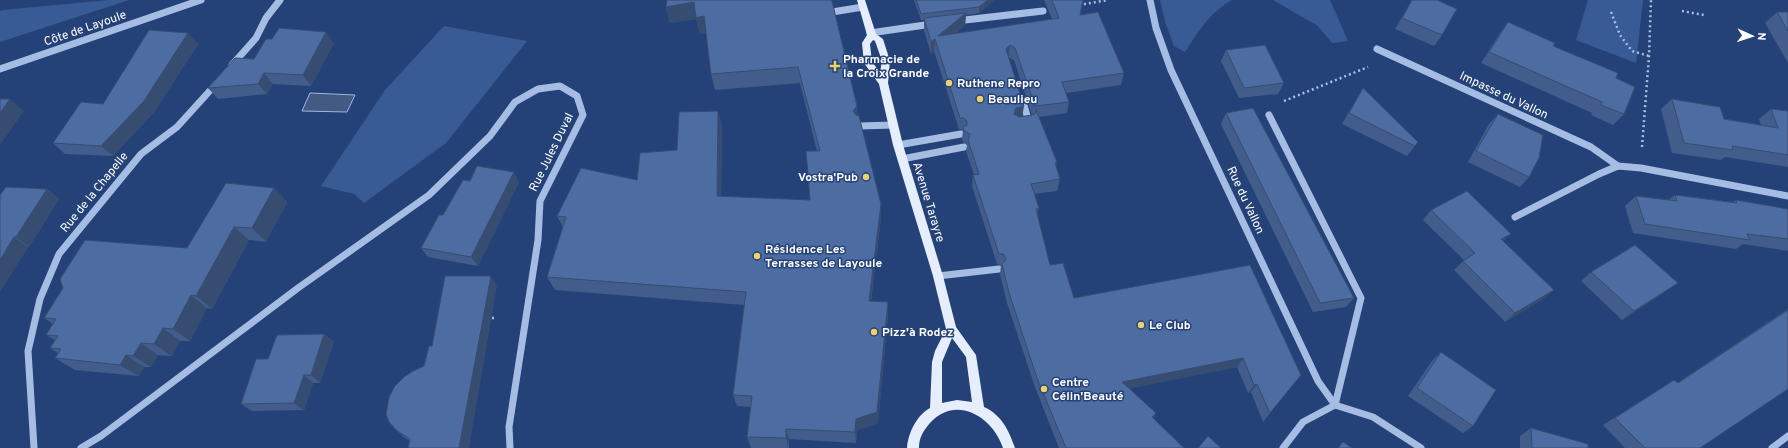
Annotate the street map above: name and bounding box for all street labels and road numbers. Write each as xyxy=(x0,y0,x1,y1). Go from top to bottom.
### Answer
street label: Côte de Layoule xyxy=(42,7,129,51)
street label: Impasse du Vallon xyxy=(1457,68,1551,123)
street label: Rue Jules Duval xyxy=(526,111,578,194)
street label: Rue de la Chapelle xyxy=(57,149,132,236)
street label: Avenue Tarayre xyxy=(908,160,948,244)
street label: Rue du Vallon xyxy=(1223,164,1268,237)

